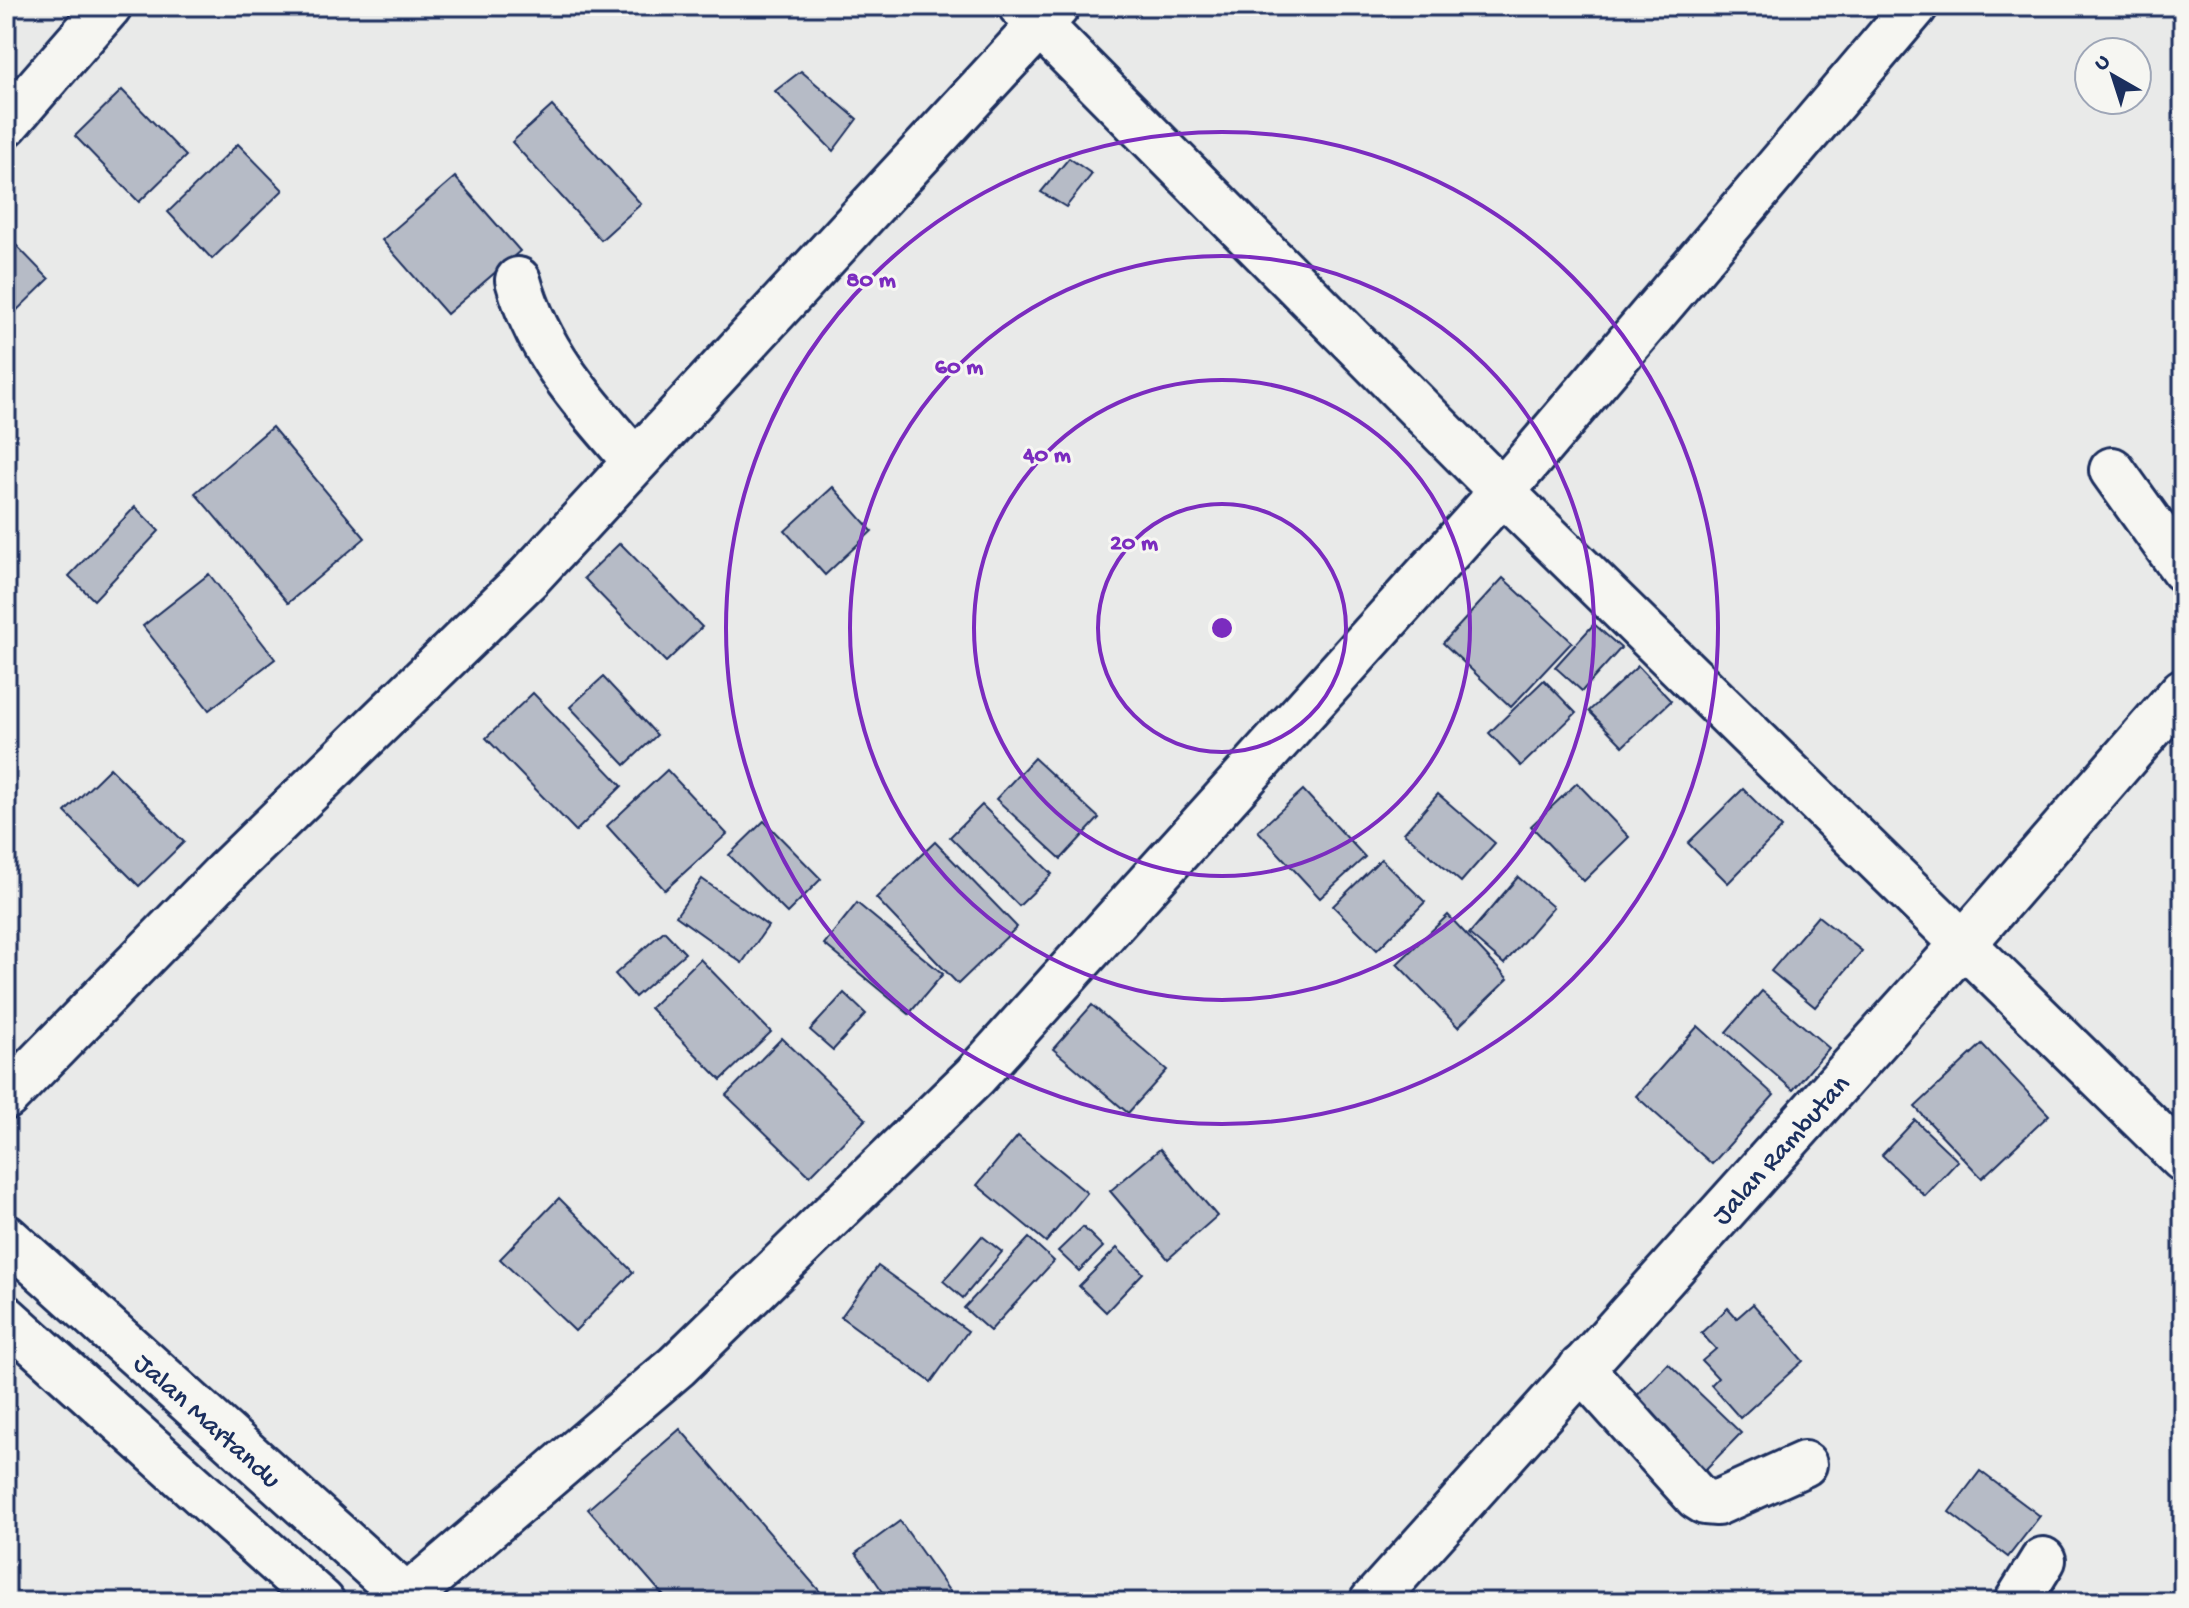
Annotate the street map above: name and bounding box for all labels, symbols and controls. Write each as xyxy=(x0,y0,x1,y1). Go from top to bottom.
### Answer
north arrow xyxy=(2073,36,2153,116)
text: U xyxy=(2090,49,2116,78)
text: 80 m xyxy=(846,267,896,296)
text: 60 m xyxy=(935,354,983,383)
text: 40 m xyxy=(1022,442,1071,471)
text: 20 m xyxy=(1110,530,1158,559)
centre of rings xyxy=(1208,614,1236,642)
street label: Jalan Rambutan xyxy=(1706,1069,1859,1233)
street label: Jalan Martandu xyxy=(126,1348,286,1497)

